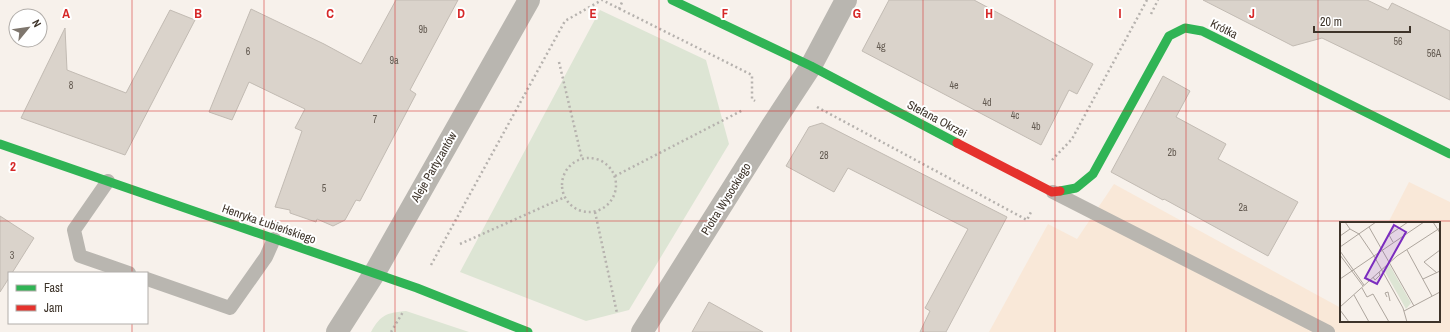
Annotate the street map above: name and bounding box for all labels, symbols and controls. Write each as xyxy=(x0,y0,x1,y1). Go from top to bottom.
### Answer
text: A xyxy=(62,5,70,22)
text: B xyxy=(194,5,202,22)
text: C xyxy=(326,5,334,22)
text: D xyxy=(457,5,465,22)
text: E xyxy=(589,5,597,22)
text: F xyxy=(722,5,729,22)
text: G xyxy=(853,5,861,22)
text: H xyxy=(985,5,993,22)
text: I xyxy=(1119,5,1122,22)
text: J xyxy=(1249,5,1255,22)
north arrow xyxy=(8,8,48,48)
scale bar xyxy=(1314,8,1410,34)
text: 20 m xyxy=(1320,14,1342,30)
street label: Krótka xyxy=(1208,16,1241,43)
text: N xyxy=(29,17,44,29)
house number: 9b xyxy=(418,23,428,36)
house number: 56 xyxy=(1393,35,1403,48)
house number: 4g xyxy=(876,40,886,53)
house number: 6 xyxy=(246,45,251,58)
house number: 56A xyxy=(1427,47,1442,60)
house number: 9a xyxy=(389,54,399,67)
house number: 8 xyxy=(69,79,74,92)
house number: 4e xyxy=(949,79,959,92)
house number: 4d xyxy=(982,96,992,109)
street label: Stefana Okrzei xyxy=(904,97,970,141)
house number: 4c xyxy=(1011,109,1019,122)
house number: 7 xyxy=(373,113,378,126)
house number: 4b xyxy=(1031,120,1041,133)
street label: Aleje Partyzantów xyxy=(407,128,461,206)
house number: 2b xyxy=(1167,146,1177,159)
house number: 28 xyxy=(819,149,829,162)
text: 2 xyxy=(10,158,16,175)
street label: Piotra Wysockiego xyxy=(697,160,755,238)
house number: 5 xyxy=(322,182,327,195)
street label: Henryka Łubieńskiego xyxy=(220,200,318,248)
house number: 2a xyxy=(1238,201,1248,214)
inset map xyxy=(1340,222,1440,322)
house number: 3 xyxy=(10,249,15,262)
legend xyxy=(8,272,148,324)
text: Fast xyxy=(44,280,63,296)
text: Jam xyxy=(44,300,63,316)

